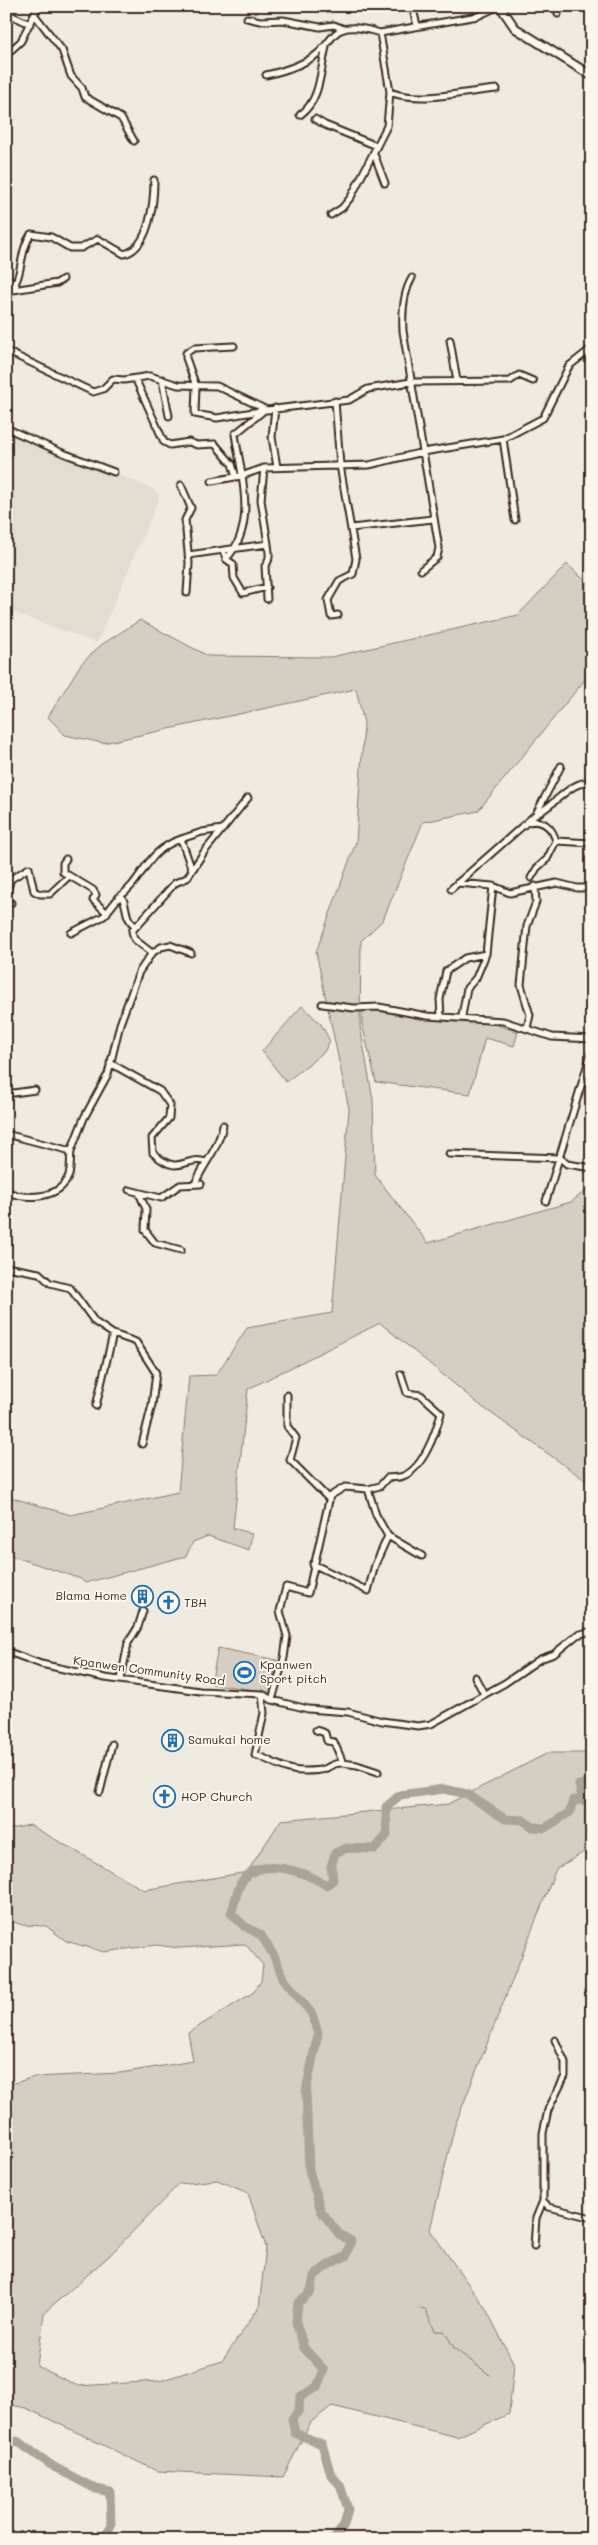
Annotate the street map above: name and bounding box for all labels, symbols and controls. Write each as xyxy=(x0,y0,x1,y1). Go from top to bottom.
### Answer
building icon: Blama Home xyxy=(131,1584,155,1608)
place label: Blama Home xyxy=(56,1587,127,1603)
church icon: TBH xyxy=(156,1591,180,1615)
place label: TBH xyxy=(184,1594,207,1610)
street label: Kpanwen Community Road xyxy=(72,1651,226,1689)
place label: Kpanwen Sport pitch xyxy=(260,1656,327,1686)
sports icon: Kpanwen Sport pitch xyxy=(232,1660,256,1684)
building icon: Samukai home xyxy=(160,1728,184,1752)
place label: Samukai home xyxy=(188,1731,271,1747)
church icon: HOP Church xyxy=(153,1785,177,1809)
place label: HOP Church xyxy=(181,1788,252,1804)

